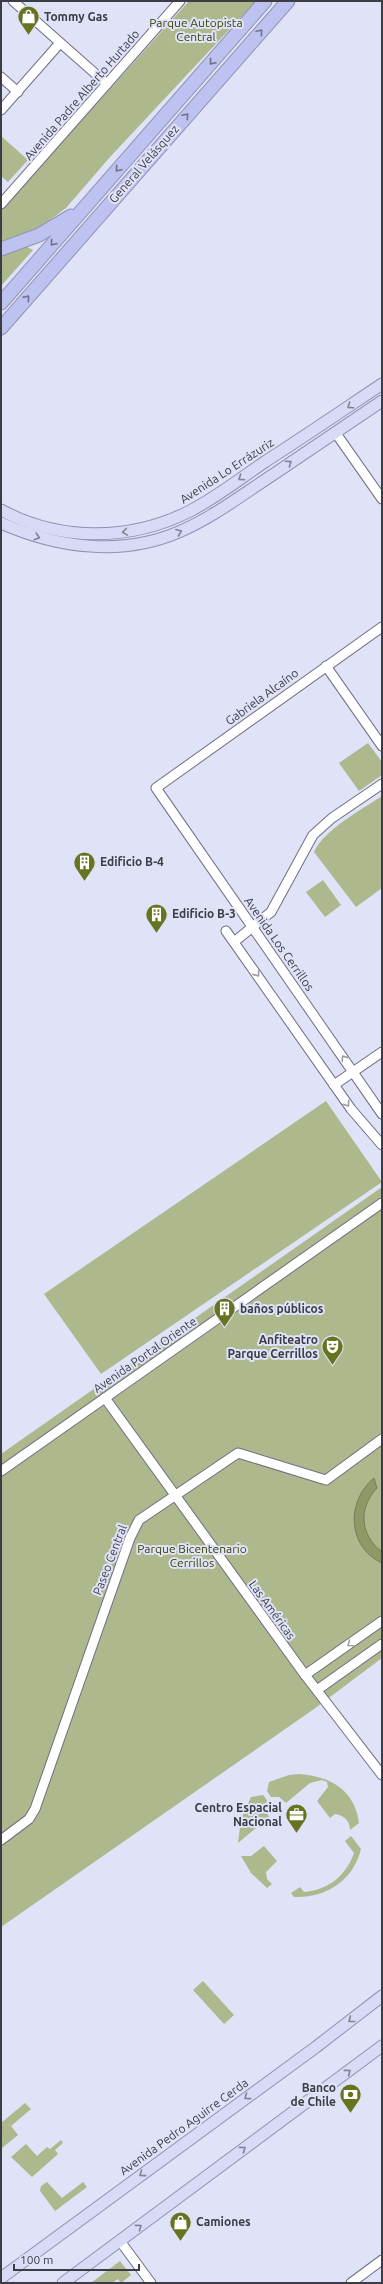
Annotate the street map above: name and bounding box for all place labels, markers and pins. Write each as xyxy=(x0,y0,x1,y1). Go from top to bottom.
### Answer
shop icon: Tommy Gas xyxy=(16,4,42,37)
place label: Tommy Gas xyxy=(44,10,108,23)
building icon: Edificio B-4 xyxy=(71,849,97,882)
place label: Edificio B-4 xyxy=(100,855,164,868)
building icon: Edificio B-3 xyxy=(143,901,169,934)
place label: Edificio B-3 xyxy=(172,907,236,920)
building icon: baños públicos xyxy=(211,1296,237,1329)
place label: baños públicos xyxy=(240,1302,324,1315)
place label: Anfiteatro Parque Cerrillos xyxy=(227,1333,318,1360)
theatre icon: Anfiteatro Parque Cerrillos xyxy=(320,1334,346,1367)
place label: Centro Espacial Nacional xyxy=(195,1801,282,1828)
office icon: Centro Espacial Nacional xyxy=(284,1802,310,1835)
place label: Banco de Chile xyxy=(290,2081,336,2108)
bank icon: Banco de Chile xyxy=(338,2082,364,2115)
shop icon: Camiones xyxy=(167,2209,193,2242)
place label: Camiones xyxy=(196,2215,251,2228)

